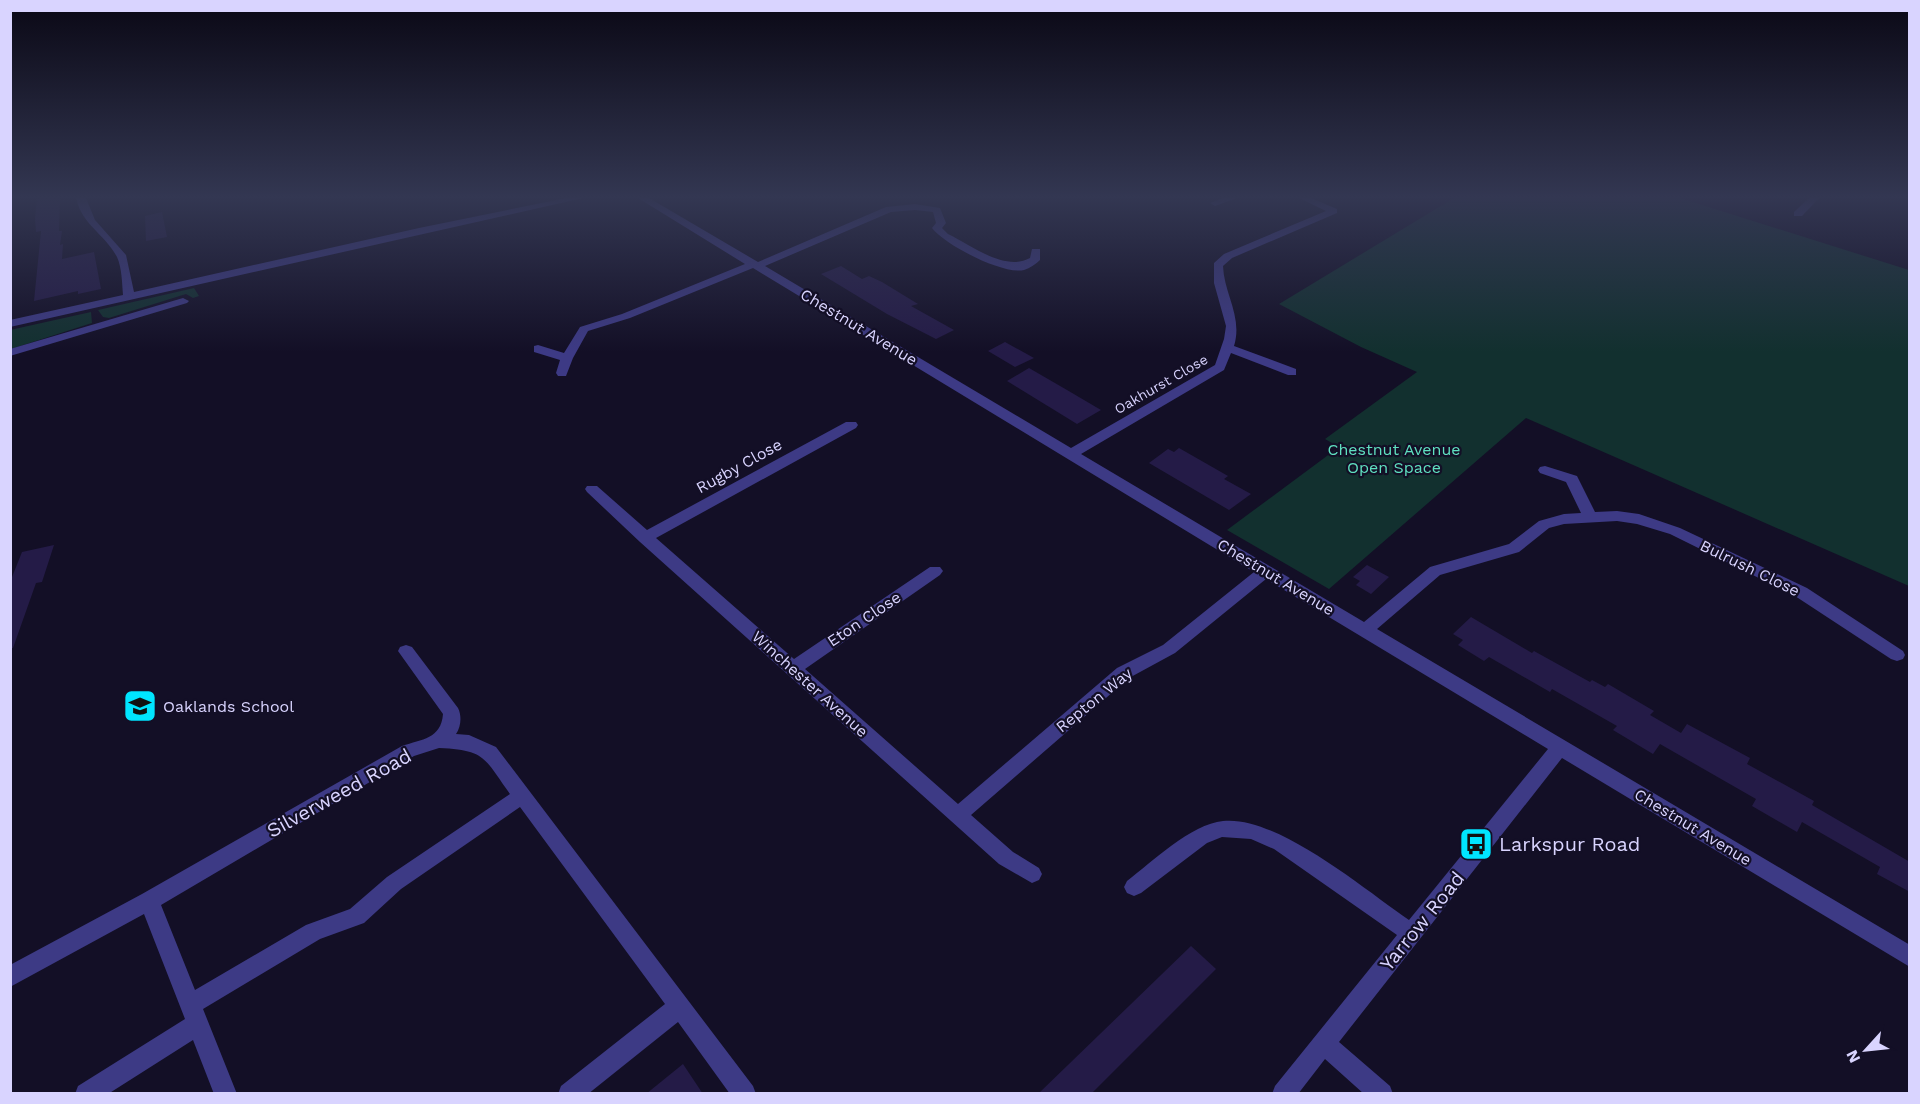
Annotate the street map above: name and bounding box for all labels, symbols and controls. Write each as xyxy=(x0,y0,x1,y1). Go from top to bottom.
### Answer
street label: Chestnut Avenue xyxy=(797,285,921,369)
street label: Oakhurst Close xyxy=(1112,351,1210,417)
street label: Rugby Close xyxy=(693,435,785,497)
park label: Chestnut Avenue Open Space xyxy=(1327,440,1461,477)
street label: Chestnut Avenue xyxy=(1214,535,1338,619)
street label: Bulrush Close xyxy=(1697,536,1803,600)
street label: Eton Close xyxy=(824,587,904,651)
street label: Winchester Avenue xyxy=(748,627,872,741)
street label: Repton Way xyxy=(1052,663,1136,736)
school or university icon: Oaklands School xyxy=(122,688,158,724)
place label: Oaklands School xyxy=(163,697,294,716)
street label: Silverweed Road xyxy=(263,743,415,843)
street label: Chestnut Avenue xyxy=(1631,785,1755,869)
bus stop icon: Larkspur Road xyxy=(1458,826,1494,862)
place label: Larkspur Road xyxy=(1499,832,1640,856)
street label: Yarrow Road xyxy=(1375,867,1469,975)
north arrow xyxy=(1836,1020,1896,1080)
text: N xyxy=(1842,1047,1864,1066)

